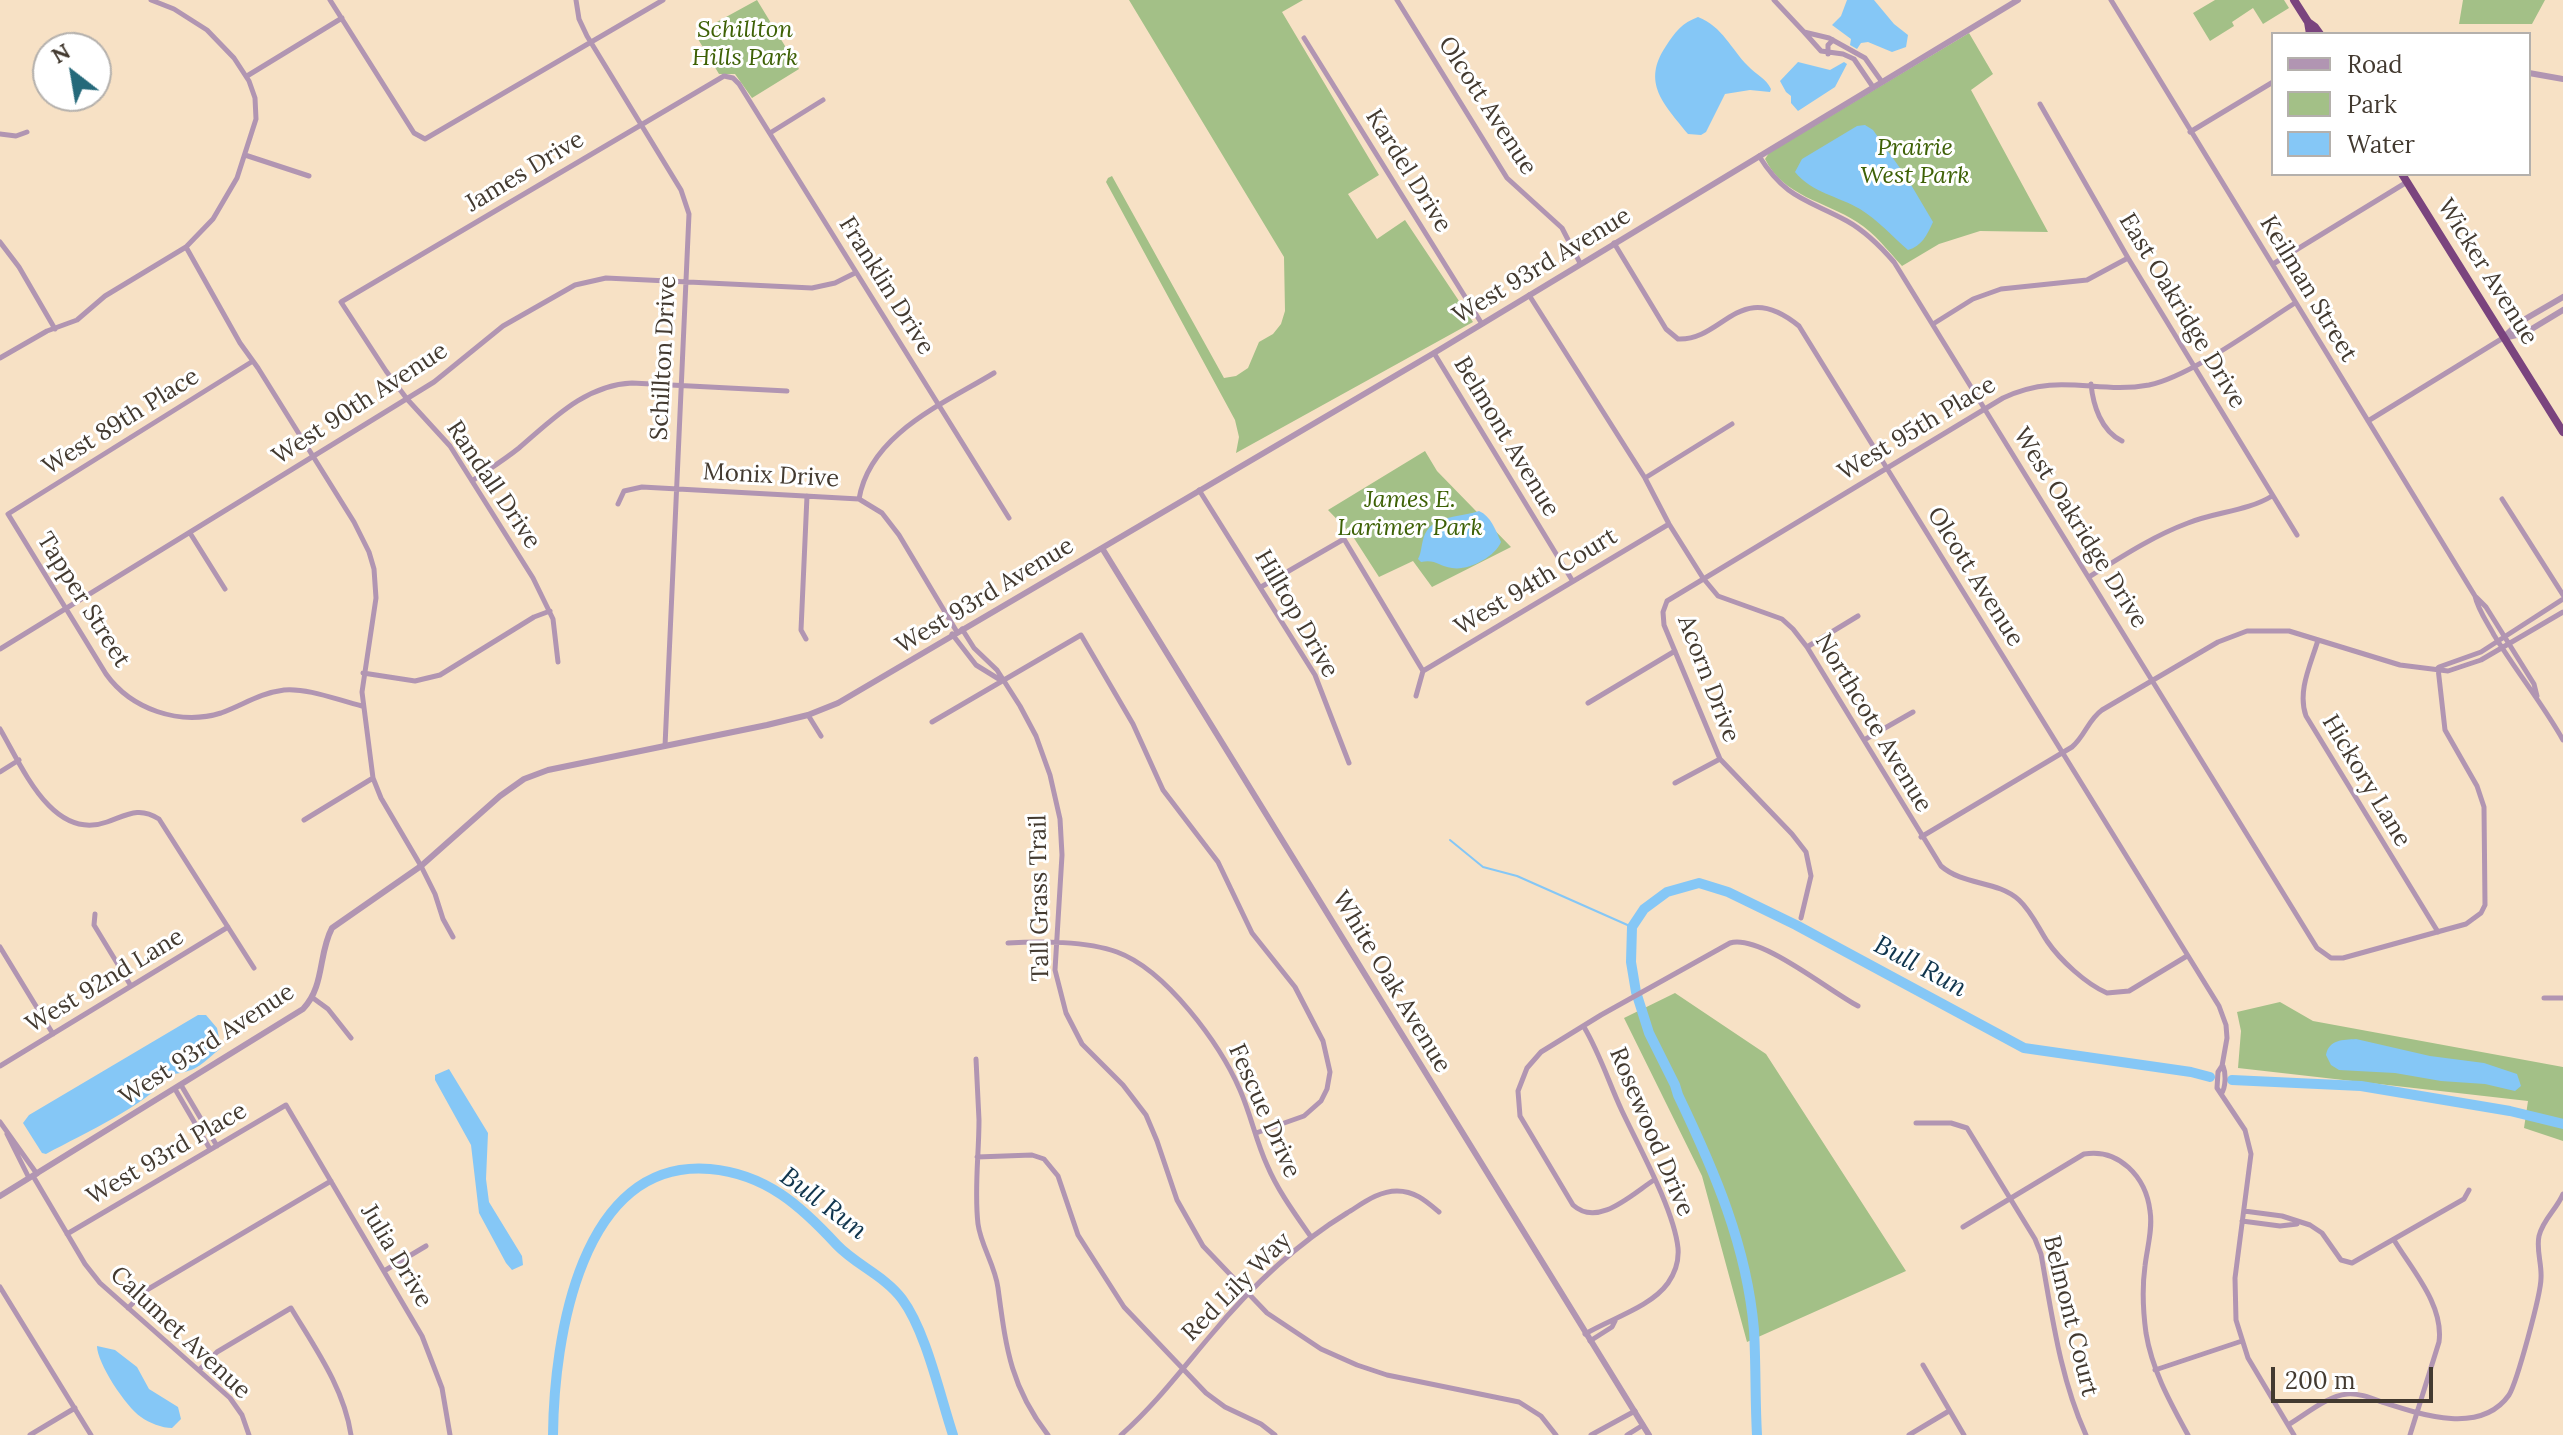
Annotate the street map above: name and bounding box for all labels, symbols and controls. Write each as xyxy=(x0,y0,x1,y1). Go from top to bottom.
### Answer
park label: Schillton Hills Park xyxy=(692,16,798,72)
north arrow xyxy=(32,32,112,112)
street label: Olcott Avenue xyxy=(1432,32,1542,180)
legend xyxy=(2271,32,2531,176)
text: N xyxy=(46,37,75,70)
text: Road xyxy=(2347,49,2403,80)
text: Park xyxy=(2347,89,2397,120)
street label: Kardel Drive xyxy=(1359,104,1457,238)
street label: James Drive xyxy=(461,125,589,219)
text: Water xyxy=(2347,129,2415,160)
park label: Prairie West Park xyxy=(1860,134,1970,190)
street label: Wicker Avenue xyxy=(2431,194,2543,350)
street label: West 93rd Avenue xyxy=(1448,202,1636,330)
street label: East Oakridge Drive xyxy=(2112,208,2252,414)
street label: Keilman Street xyxy=(2253,211,2363,367)
street label: Franklin Drive xyxy=(832,212,940,360)
street label: Schillton Drive xyxy=(645,275,683,441)
street label: West 90th Avenue xyxy=(267,337,453,471)
street label: Belmont Avenue xyxy=(1447,352,1565,522)
street label: West 89th Place xyxy=(38,362,204,482)
street label: West 95th Place xyxy=(1833,371,2001,487)
street label: Randall Drive xyxy=(440,416,546,554)
street label: West Oakridge Drive xyxy=(2007,422,2153,634)
street label: Monix Drive xyxy=(702,458,840,494)
park label: James E. Larimer Park xyxy=(1337,486,1483,542)
street label: Olcott Avenue xyxy=(1921,502,2029,652)
street label: West 94th Court xyxy=(1450,522,1622,642)
street label: Tapper Street xyxy=(30,527,136,673)
street label: West 93rd Avenue xyxy=(891,532,1079,660)
street label: Hilltop Drive xyxy=(1248,545,1344,683)
street label: Acorn Drive xyxy=(1671,612,1745,746)
street label: Northcote Avenue xyxy=(1808,629,1938,817)
street label: Hickory Lane xyxy=(2315,710,2417,852)
street label: Tall Grass Trail xyxy=(1024,814,1056,982)
street label: White Oak Avenue xyxy=(1325,886,1457,1078)
street label: West 92nd Lane xyxy=(21,923,189,1039)
water label: Bull Run xyxy=(1868,930,1972,1004)
street label: West 93rd Avenue xyxy=(114,978,300,1112)
street label: Fescue Drive xyxy=(1222,1040,1306,1182)
street label: Rosewood Drive xyxy=(1602,1043,1700,1221)
street label: West 93rd Place xyxy=(82,1097,252,1211)
water label: Bull Run xyxy=(773,1161,873,1247)
street label: Julia Drive xyxy=(354,1199,438,1313)
street label: Red Lily Way xyxy=(1177,1227,1297,1347)
street label: Belmont Court xyxy=(2036,1233,2104,1399)
street label: Calumet Avenue xyxy=(104,1261,256,1405)
scale bar xyxy=(2275,1351,2437,1401)
text: 200 m xyxy=(2285,1365,2355,1396)

